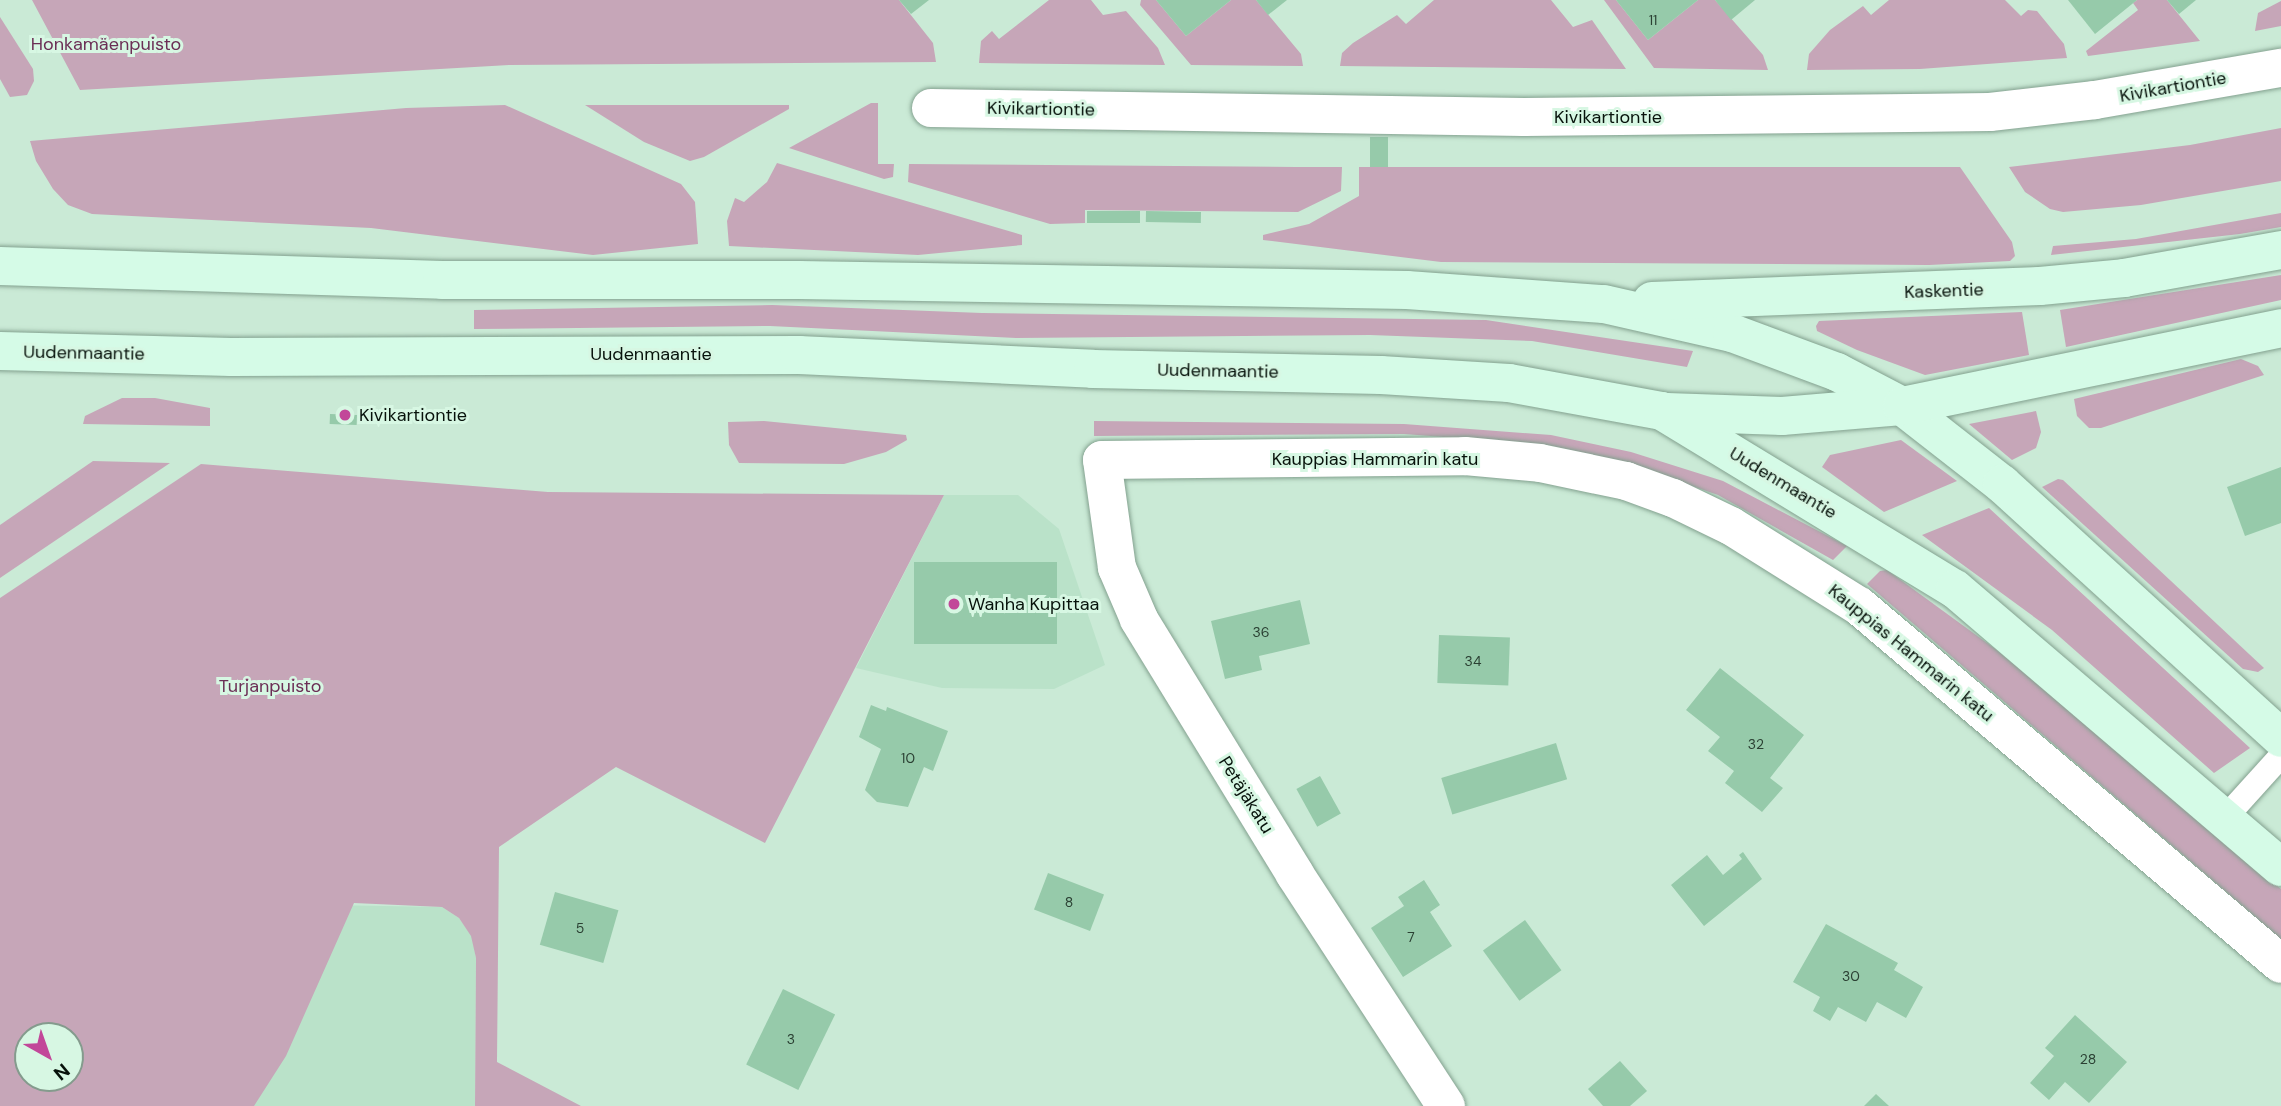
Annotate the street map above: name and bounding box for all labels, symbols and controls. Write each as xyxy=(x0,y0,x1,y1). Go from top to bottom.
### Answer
house number: 11 xyxy=(1649,12,1657,28)
park label: Honkamäenpuisto xyxy=(31,33,181,55)
street label: Kivikartiontie xyxy=(2118,67,2228,107)
street label: Kivikartiontie xyxy=(987,97,1095,121)
street label: Kivikartiontie xyxy=(1554,106,1662,128)
street label: Kaskentie xyxy=(1904,279,1984,303)
street label: Uudenmaantie xyxy=(23,341,145,365)
street label: Uudenmaantie xyxy=(590,343,712,365)
street label: Uudenmaantie xyxy=(1157,359,1279,383)
place label: Kivikartiontie xyxy=(359,404,467,426)
marker: Kivikartiontie xyxy=(337,407,353,423)
street label: Uudenmaantie xyxy=(1725,442,1841,524)
street label: Kauppias Hammarin katu xyxy=(1272,448,1478,470)
street label: Kauppias Hammarin katu xyxy=(1824,580,1998,726)
place label: Wanha Kupittaa xyxy=(968,593,1099,615)
marker: Wanha Kupittaa xyxy=(946,596,962,612)
house number: 36 xyxy=(1252,624,1270,640)
house number: 34 xyxy=(1465,653,1481,669)
park label: Turjanpuisto xyxy=(219,675,321,697)
house number: 32 xyxy=(1748,736,1764,752)
house number: 10 xyxy=(901,750,915,766)
street label: Petäjäkatu xyxy=(1214,752,1278,838)
house number: 8 xyxy=(1065,894,1073,910)
house number: 5 xyxy=(576,920,584,936)
house number: 7 xyxy=(1407,929,1415,945)
house number: 30 xyxy=(1842,968,1860,984)
north arrow xyxy=(14,1022,84,1092)
house number: 3 xyxy=(787,1031,795,1047)
house number: 28 xyxy=(2080,1051,2096,1067)
text: N xyxy=(48,1058,75,1086)

